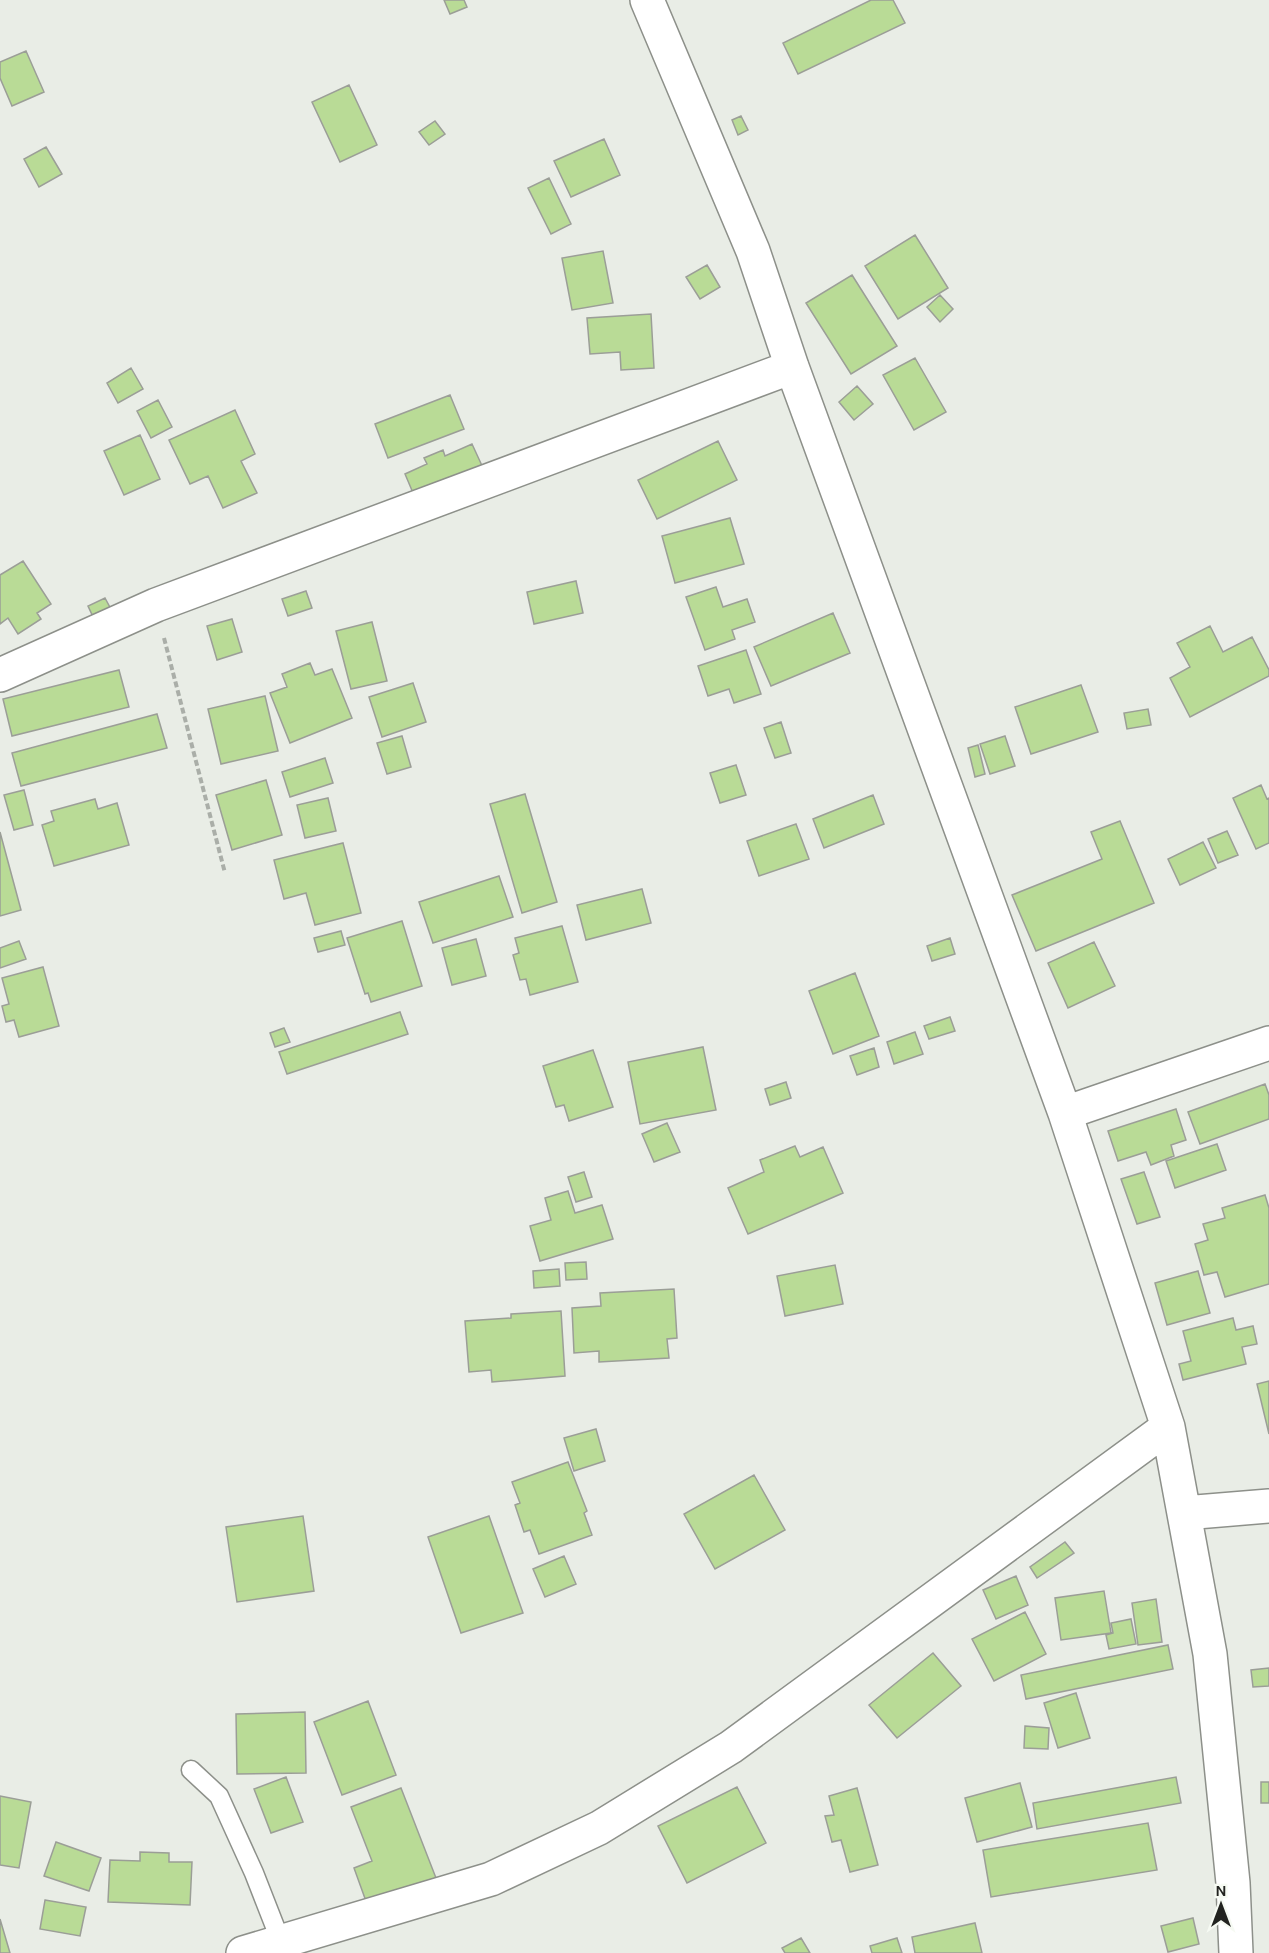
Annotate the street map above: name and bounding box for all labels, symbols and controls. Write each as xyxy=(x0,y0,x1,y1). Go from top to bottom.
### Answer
north arrow xyxy=(1191,1875,1251,1935)
text: N xyxy=(1215,1881,1227,1900)

